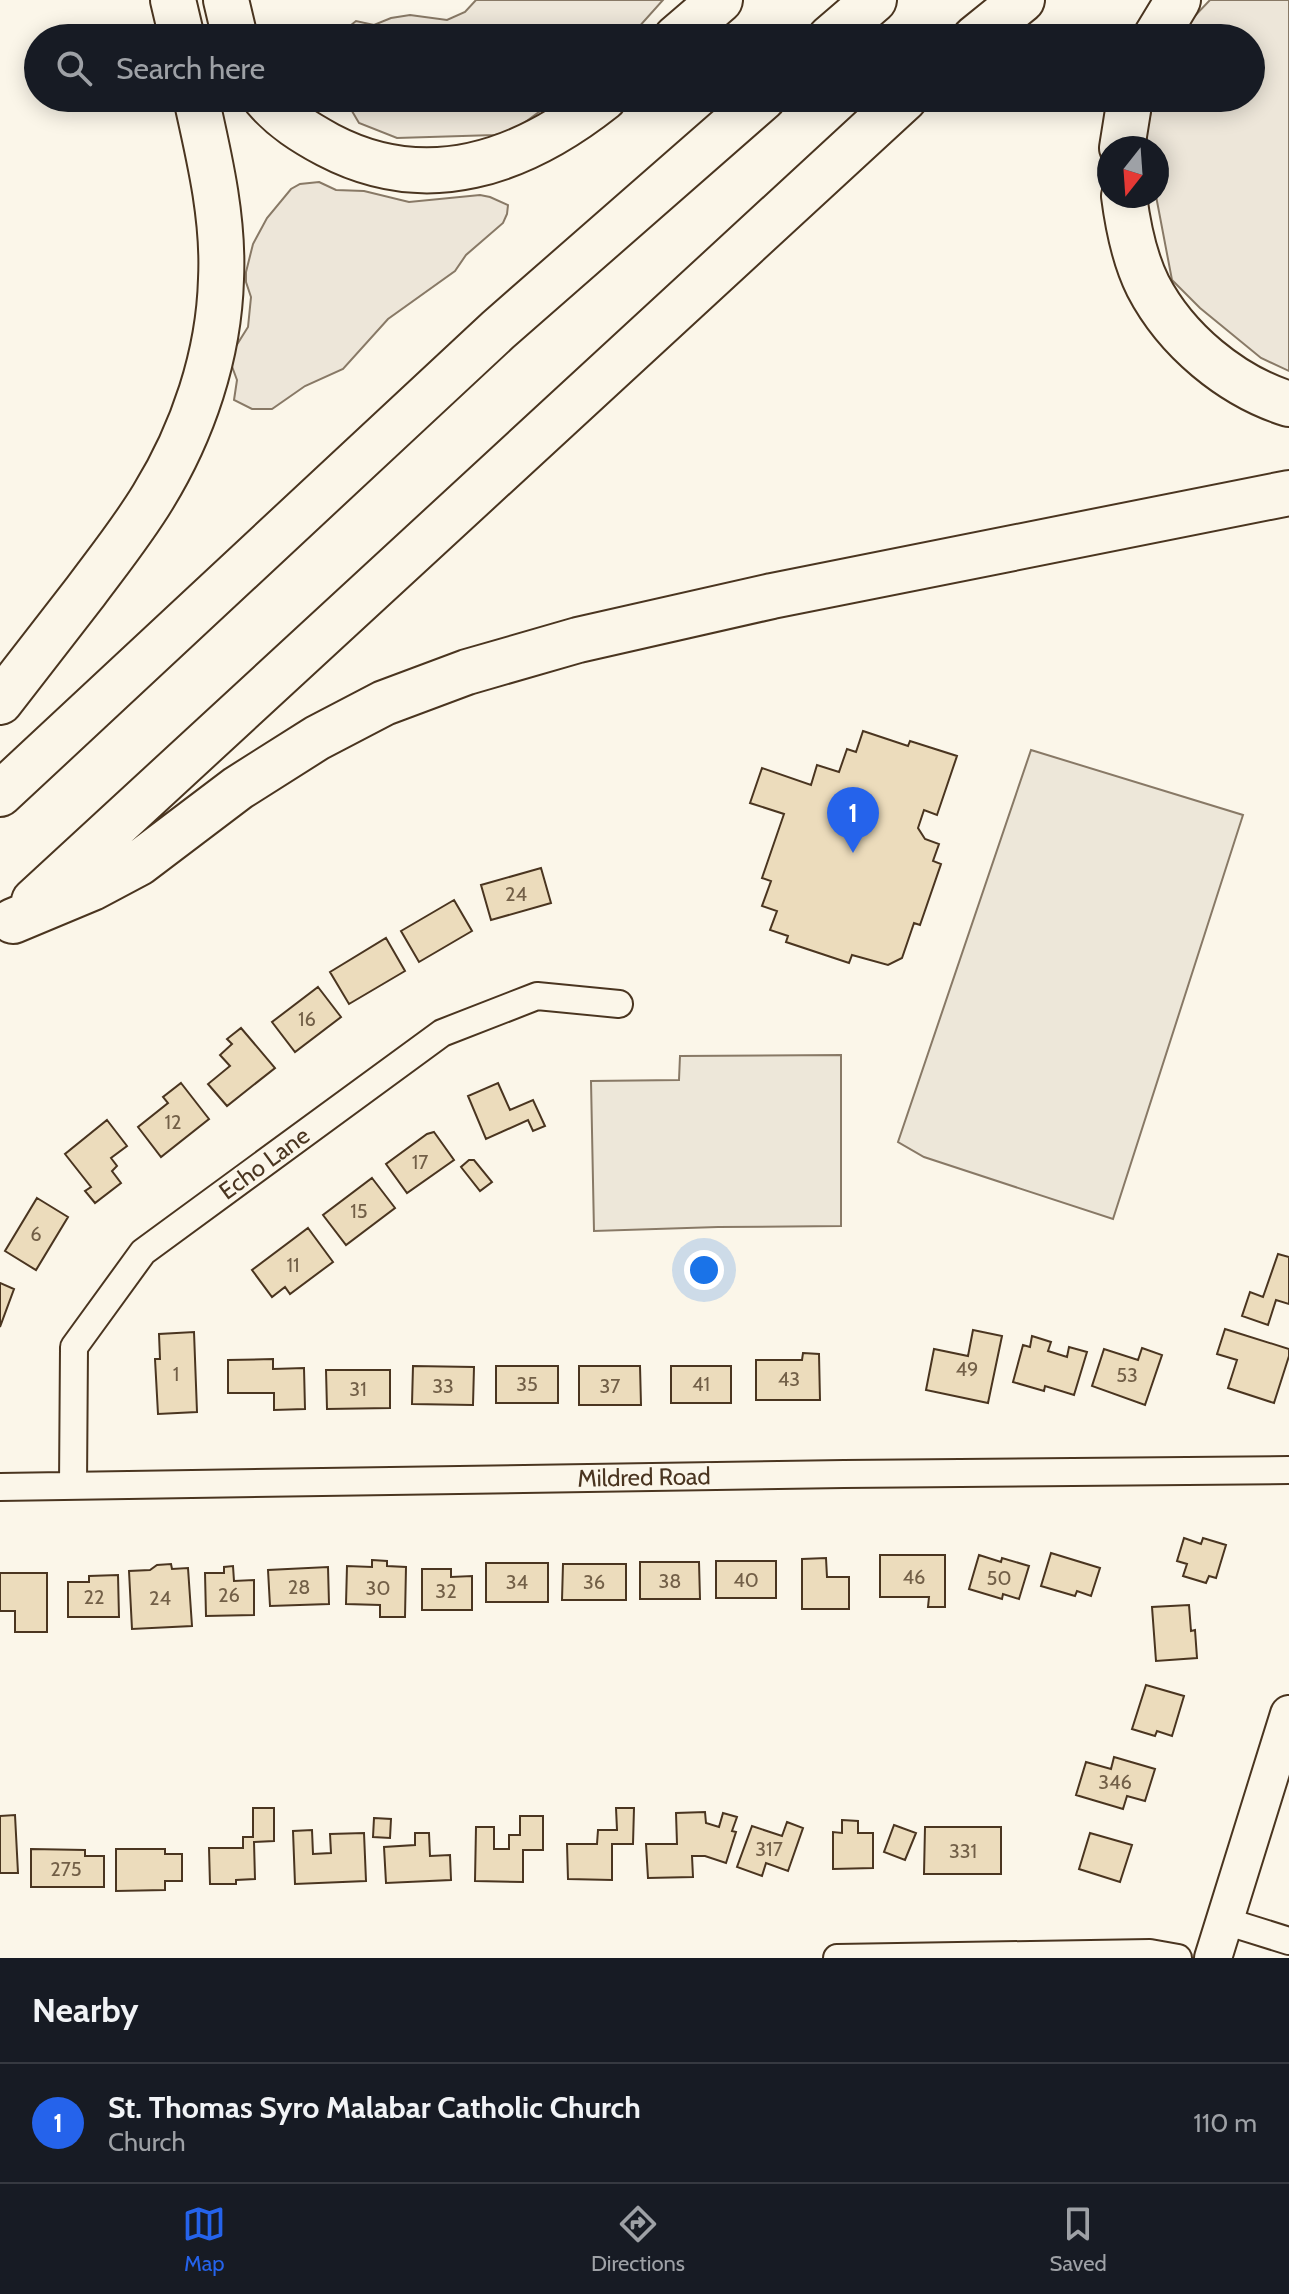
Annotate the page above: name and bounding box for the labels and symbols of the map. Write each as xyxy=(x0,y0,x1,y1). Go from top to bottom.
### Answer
north arrow xyxy=(1097,136,1169,208)
pin: 1 xyxy=(827,787,879,853)
house number: 24 xyxy=(505,882,527,906)
house number: 16 xyxy=(298,1007,316,1031)
house number: 12 xyxy=(165,1110,182,1134)
street label: Echo Lane xyxy=(213,1121,315,1205)
house number: 17 xyxy=(412,1150,428,1174)
house number: 15 xyxy=(350,1199,368,1223)
house number: 6 xyxy=(30,1222,42,1246)
your location xyxy=(684,1250,724,1290)
house number: 11 xyxy=(286,1253,300,1277)
house number: 49 xyxy=(956,1357,978,1381)
house number: 1 xyxy=(173,1362,179,1386)
house number: 53 xyxy=(1116,1363,1138,1387)
house number: 43 xyxy=(778,1367,800,1391)
house number: 35 xyxy=(516,1372,538,1396)
house number: 41 xyxy=(692,1372,710,1396)
house number: 33 xyxy=(432,1374,454,1398)
house number: 37 xyxy=(600,1374,620,1398)
house number: 31 xyxy=(349,1377,367,1401)
street label: Mildred Road xyxy=(577,1461,711,1493)
house number: 46 xyxy=(903,1565,925,1589)
house number: 50 xyxy=(987,1566,1011,1590)
house number: 40 xyxy=(733,1568,759,1592)
house number: 38 xyxy=(659,1569,681,1593)
house number: 34 xyxy=(506,1570,529,1594)
house number: 36 xyxy=(583,1570,605,1594)
house number: 28 xyxy=(288,1575,310,1599)
house number: 30 xyxy=(366,1576,390,1600)
house number: 32 xyxy=(435,1579,457,1603)
house number: 26 xyxy=(218,1583,240,1607)
house number: 22 xyxy=(84,1585,104,1609)
house number: 24 xyxy=(149,1586,171,1610)
house number: 346 xyxy=(1098,1770,1132,1794)
house number: 317 xyxy=(755,1837,783,1861)
house number: 331 xyxy=(949,1839,977,1863)
house number: 275 xyxy=(50,1857,82,1881)

